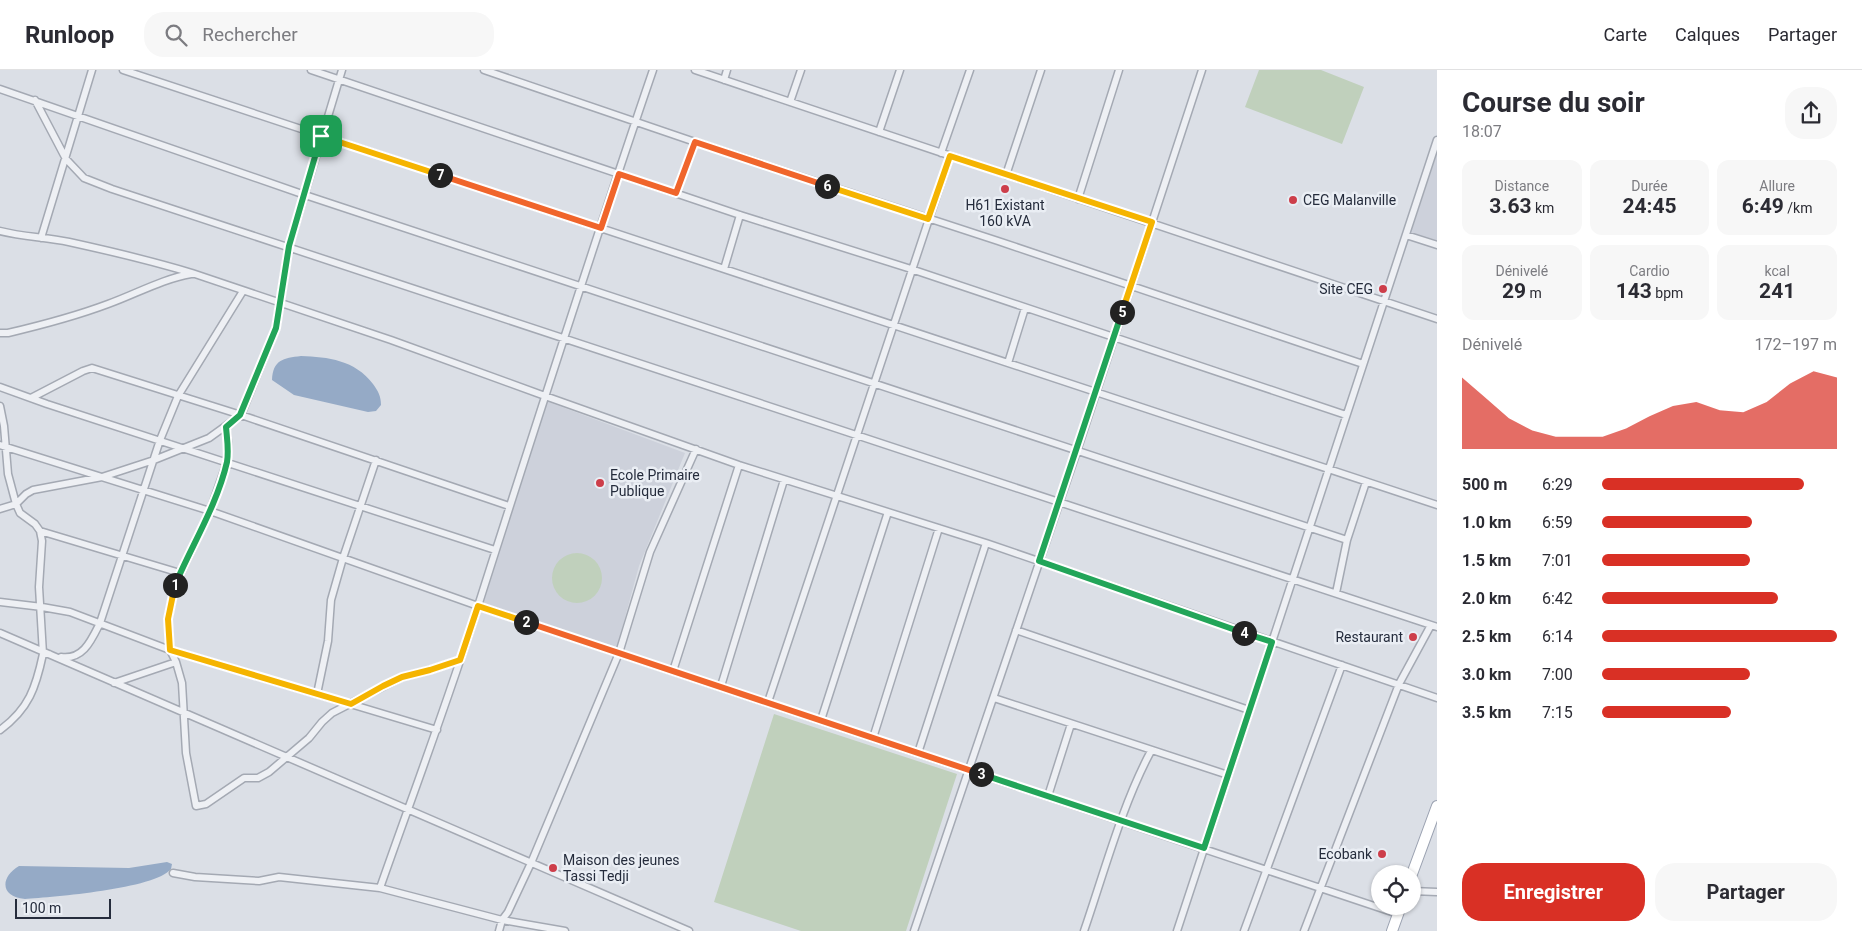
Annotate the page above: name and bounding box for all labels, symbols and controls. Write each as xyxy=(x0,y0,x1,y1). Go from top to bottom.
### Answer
search box xyxy=(144,12,494,57)
text: Runloop xyxy=(25,21,114,49)
icon: search xyxy=(162,21,190,49)
text: Rechercher xyxy=(202,23,298,46)
text: Carte xyxy=(1604,24,1647,45)
text: Calques xyxy=(1675,24,1740,45)
text: Partager xyxy=(1768,24,1837,45)
text: Course du soir xyxy=(1462,86,1645,119)
button: share xyxy=(1785,87,1837,139)
pin xyxy=(300,115,342,157)
icon: arrive xyxy=(307,122,335,150)
text: 18:07 xyxy=(1462,122,1502,141)
pin: 7 xyxy=(428,162,452,188)
text: 7 xyxy=(436,167,445,183)
pin: 6 xyxy=(814,174,840,198)
text: 6 xyxy=(823,178,832,194)
text: Distance xyxy=(1495,178,1549,194)
text: Durée xyxy=(1631,178,1668,194)
text: Allure xyxy=(1759,178,1795,194)
marker: H61 Existant 160 kVA xyxy=(999,183,1011,195)
place label: CEG Malanville xyxy=(1303,192,1396,208)
marker: CEG Malanville xyxy=(1287,194,1299,206)
text: 3.63 xyxy=(1489,194,1532,218)
text: 24:45 xyxy=(1622,194,1677,218)
text: 6:49 xyxy=(1742,194,1784,218)
place label: H61 Existant 160 kVA xyxy=(965,197,1045,229)
text: km xyxy=(1532,200,1554,216)
text: /km xyxy=(1784,200,1813,216)
text: Dénivelé xyxy=(1495,263,1548,279)
text: Cardio xyxy=(1629,263,1670,279)
text: kcal xyxy=(1765,263,1790,279)
text: 29 xyxy=(1502,279,1526,303)
text: 143 xyxy=(1616,279,1652,303)
text: 241 xyxy=(1759,279,1795,303)
place label: Site CEG xyxy=(1319,281,1373,297)
marker: Site CEG xyxy=(1377,283,1389,295)
text: m xyxy=(1526,285,1542,301)
text: bpm xyxy=(1652,285,1683,301)
pin: 5 xyxy=(1110,300,1134,324)
text: 5 xyxy=(1118,304,1127,320)
text: Dénivelé xyxy=(1462,335,1522,354)
text: 172–197 m xyxy=(1755,335,1837,354)
place label: Ecole Primaire Publique xyxy=(610,467,700,499)
text: 500 m xyxy=(1462,475,1507,494)
text: 6:29 xyxy=(1542,475,1573,494)
marker: Ecole Primaire Publique xyxy=(594,477,606,489)
text: 1.0 km xyxy=(1462,513,1511,532)
text: 6:59 xyxy=(1542,513,1573,532)
text: 1.5 km xyxy=(1462,551,1511,570)
text: 7:01 xyxy=(1542,551,1573,570)
pin: 1 xyxy=(162,572,188,598)
text: 1 xyxy=(171,577,180,593)
text: 2.0 km xyxy=(1462,589,1511,608)
text: 6:42 xyxy=(1542,589,1573,608)
pin: 2 xyxy=(514,610,538,634)
text: 2 xyxy=(522,614,531,630)
pin: 4 xyxy=(1232,620,1256,646)
text: 4 xyxy=(1240,625,1249,641)
text: 2.5 km xyxy=(1462,627,1511,646)
text: 6:14 xyxy=(1542,627,1573,646)
place label: Restaurant xyxy=(1335,629,1403,645)
marker: Restaurant xyxy=(1407,631,1419,643)
text: 3.0 km xyxy=(1462,665,1511,684)
text: 7:00 xyxy=(1542,665,1573,684)
text: 3.5 km xyxy=(1462,703,1511,722)
text: 7:15 xyxy=(1542,703,1573,722)
pin: 3 xyxy=(968,762,994,786)
text: 3 xyxy=(977,766,986,782)
place label: Ecobank xyxy=(1319,846,1373,862)
marker: Ecobank xyxy=(1376,848,1388,860)
place label: Maison des jeunes Tassi Tedji xyxy=(563,852,680,884)
marker: Maison des jeunes Tassi Tedji xyxy=(547,862,559,874)
button: Enregistrer xyxy=(1462,863,1645,921)
button: Partager xyxy=(1655,863,1837,921)
map controls xyxy=(1371,865,1421,915)
button: locate xyxy=(1371,865,1421,915)
scale bar xyxy=(15,896,111,919)
text: 100 m xyxy=(22,900,61,916)

